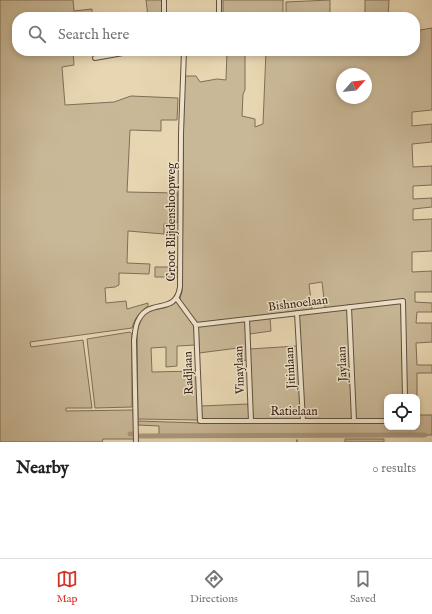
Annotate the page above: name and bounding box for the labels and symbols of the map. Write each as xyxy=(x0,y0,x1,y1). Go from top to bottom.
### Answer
north arrow xyxy=(336,68,372,104)
street label: Groot Blijdenshoopweg xyxy=(164,162,180,281)
street label: Bishnoelaan xyxy=(267,292,329,315)
street label: Vinaylaan xyxy=(231,345,248,395)
street label: Jaylaan xyxy=(334,345,352,384)
street label: Jitinlaan xyxy=(282,346,300,391)
street label: Radjlaan xyxy=(180,350,197,395)
street label: Ratielaan xyxy=(270,404,318,419)

